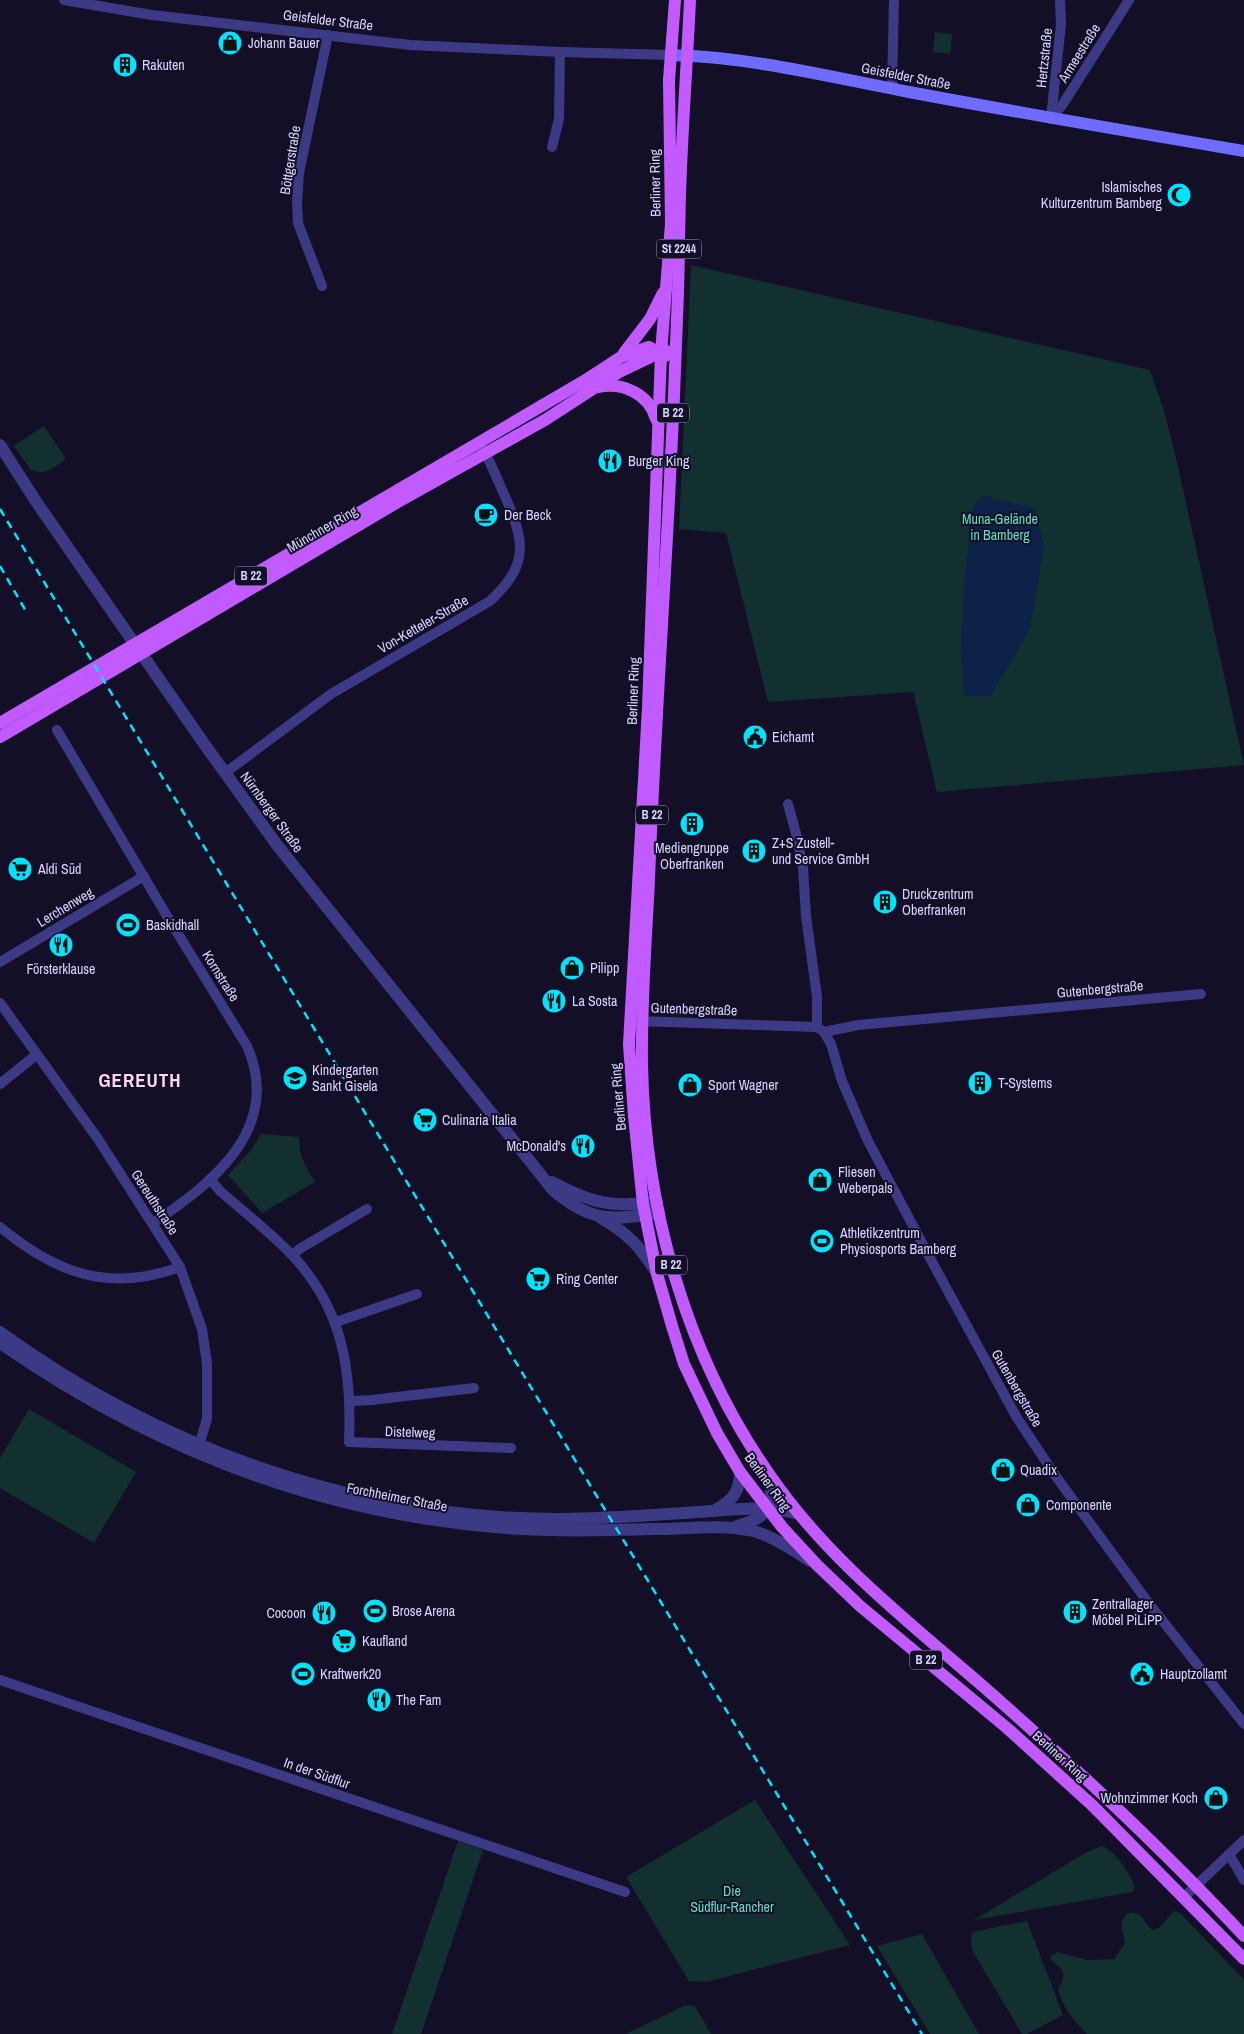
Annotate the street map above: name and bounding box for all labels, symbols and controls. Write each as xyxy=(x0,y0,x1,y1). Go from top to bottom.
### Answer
street label: Geisfelder Straße xyxy=(282,6,374,34)
street label: Armeestraße xyxy=(1053,20,1104,87)
street label: Hertzstraße xyxy=(1032,27,1056,89)
shop icon: Johann Bauer xyxy=(217,30,243,56)
place label: Johann Bauer xyxy=(248,34,320,52)
building icon: Rakuten xyxy=(112,52,138,78)
place label: Rakuten xyxy=(142,56,185,74)
street label: Geisfelder Straße xyxy=(860,59,952,93)
street label: Böttgerstraße xyxy=(276,124,304,196)
street label: Berliner Ring xyxy=(645,148,665,217)
place label: Islamisches Kulturzentrum Bamberg xyxy=(1041,178,1163,212)
mosque icon: Islamisches Kulturzentrum Bamberg xyxy=(1166,182,1192,208)
road number: St 2244 xyxy=(656,240,702,258)
road number: B 22 xyxy=(657,403,689,422)
restaurant icon: Burger King xyxy=(597,448,623,474)
place label: Burger King xyxy=(628,452,690,470)
street label: Münchner Ring xyxy=(284,501,361,556)
cafe icon: Der Beck xyxy=(473,502,499,528)
place label: Der Beck xyxy=(504,506,551,524)
park label: Muna-Gelände in Bamberg xyxy=(962,510,1038,544)
road number: B 22 xyxy=(235,566,267,586)
street label: Von-Ketteler-Straße xyxy=(375,591,471,657)
street label: Berliner Ring xyxy=(623,656,643,725)
public building icon: Eichamt xyxy=(742,724,768,750)
place label: Eichamt xyxy=(772,728,814,746)
street label: Nürnberger Straße xyxy=(237,768,307,856)
road number: B 22 xyxy=(636,806,668,824)
building icon: Mediengruppe Oberfranken xyxy=(679,811,705,837)
place label: Z+S Zustell- und Service GmbH xyxy=(772,834,870,868)
building icon: Z+S Zustell- und Service GmbH xyxy=(741,838,767,864)
place label: Mediengruppe Oberfranken xyxy=(655,839,729,873)
supermarket icon: Aldi Süd xyxy=(7,856,33,882)
place label: Aldi Süd xyxy=(37,860,81,878)
street label: Lerchenweg xyxy=(34,883,97,931)
place label: Druckzentrum Oberfranken xyxy=(902,885,973,919)
building icon: Druckzentrum Oberfranken xyxy=(872,889,898,915)
sports icon: Baskidhall xyxy=(115,912,141,938)
place label: Baskidhall xyxy=(146,916,199,934)
restaurant icon: Försterklause xyxy=(48,932,74,958)
street label: Kornstraße xyxy=(198,947,244,1005)
shop icon: Pilipp xyxy=(559,955,585,981)
place label: Pilipp xyxy=(590,959,619,977)
place label: Försterklause xyxy=(27,960,95,978)
street label: Gutenbergstraße xyxy=(1056,976,1144,1002)
restaurant icon: La Sosta xyxy=(541,988,567,1014)
place label: La Sosta xyxy=(572,992,618,1010)
street label: Gutenbergstraße xyxy=(650,998,738,1020)
place label: Kindergarten Sankt Gisela xyxy=(312,1061,378,1095)
street label: Berliner Ring xyxy=(606,1062,630,1131)
school or university icon: Kindergarten Sankt Gisela xyxy=(282,1065,308,1091)
district label: GEREUTH xyxy=(98,1067,182,1093)
building icon: T-Systems xyxy=(967,1070,993,1096)
shop icon: Sport Wagner xyxy=(677,1072,703,1098)
place label: T-Systems xyxy=(998,1074,1052,1092)
place label: Sport Wagner xyxy=(708,1076,779,1094)
supermarket icon: Culinaria Italia xyxy=(412,1107,438,1133)
place label: Culinaria Italia xyxy=(442,1111,517,1129)
restaurant icon: McDonald's xyxy=(570,1133,596,1159)
place label: McDonald's xyxy=(506,1137,566,1155)
place label: Fliesen Weberpals xyxy=(838,1163,893,1197)
street label: Gereuthstraße xyxy=(127,1166,183,1238)
shop icon: Fliesen Weberpals xyxy=(807,1167,833,1193)
place label: Athletikzentrum Physiosports Bamberg xyxy=(839,1224,957,1258)
sports icon: Athletikzentrum Physiosports Bamberg xyxy=(809,1228,835,1254)
road number: B 22 xyxy=(655,1256,687,1274)
supermarket icon: Ring Center xyxy=(525,1266,551,1292)
place label: Ring Center xyxy=(556,1270,618,1288)
street label: Gutenbergstraße xyxy=(988,1346,1046,1430)
street label: Distelweg xyxy=(384,1422,436,1442)
street label: Berliner Ring xyxy=(741,1449,796,1515)
shop icon: Quadix xyxy=(990,1457,1016,1483)
place label: Quadix xyxy=(1020,1461,1057,1479)
street label: Forchheimer Straße xyxy=(345,1478,449,1516)
shop icon: Componente xyxy=(1015,1492,1041,1518)
place label: Componente xyxy=(1046,1496,1112,1514)
place label: Zentrallager Möbel PiLiPP xyxy=(1092,1595,1163,1629)
sports icon: Brose Arena xyxy=(362,1598,388,1624)
building icon: Zentrallager Möbel PiLiPP xyxy=(1062,1599,1088,1625)
restaurant icon: Cocoon xyxy=(311,1600,337,1626)
place label: Brose Arena xyxy=(392,1602,456,1620)
place label: Cocoon xyxy=(266,1604,306,1622)
supermarket icon: Kaufland xyxy=(331,1628,357,1654)
place label: Kaufland xyxy=(362,1632,407,1650)
road number: B 22 xyxy=(910,1650,942,1670)
sports icon: Kraftwerk20 xyxy=(290,1661,316,1687)
public building icon: Hauptzollamt xyxy=(1129,1661,1155,1687)
place label: Kraftwerk20 xyxy=(320,1665,381,1683)
place label: Hauptzollamt xyxy=(1160,1665,1227,1683)
restaurant icon: The Fam xyxy=(366,1687,392,1713)
place label: The Fam xyxy=(396,1691,441,1709)
street label: Berliner Ring xyxy=(1029,1727,1092,1786)
street label: In der Südflur xyxy=(281,1753,353,1793)
shop icon: Wohnzimmer Koch xyxy=(1203,1785,1229,1811)
place label: Wohnzimmer Koch xyxy=(1101,1789,1198,1807)
park label: Die Südflur-Rancher xyxy=(690,1882,774,1916)

